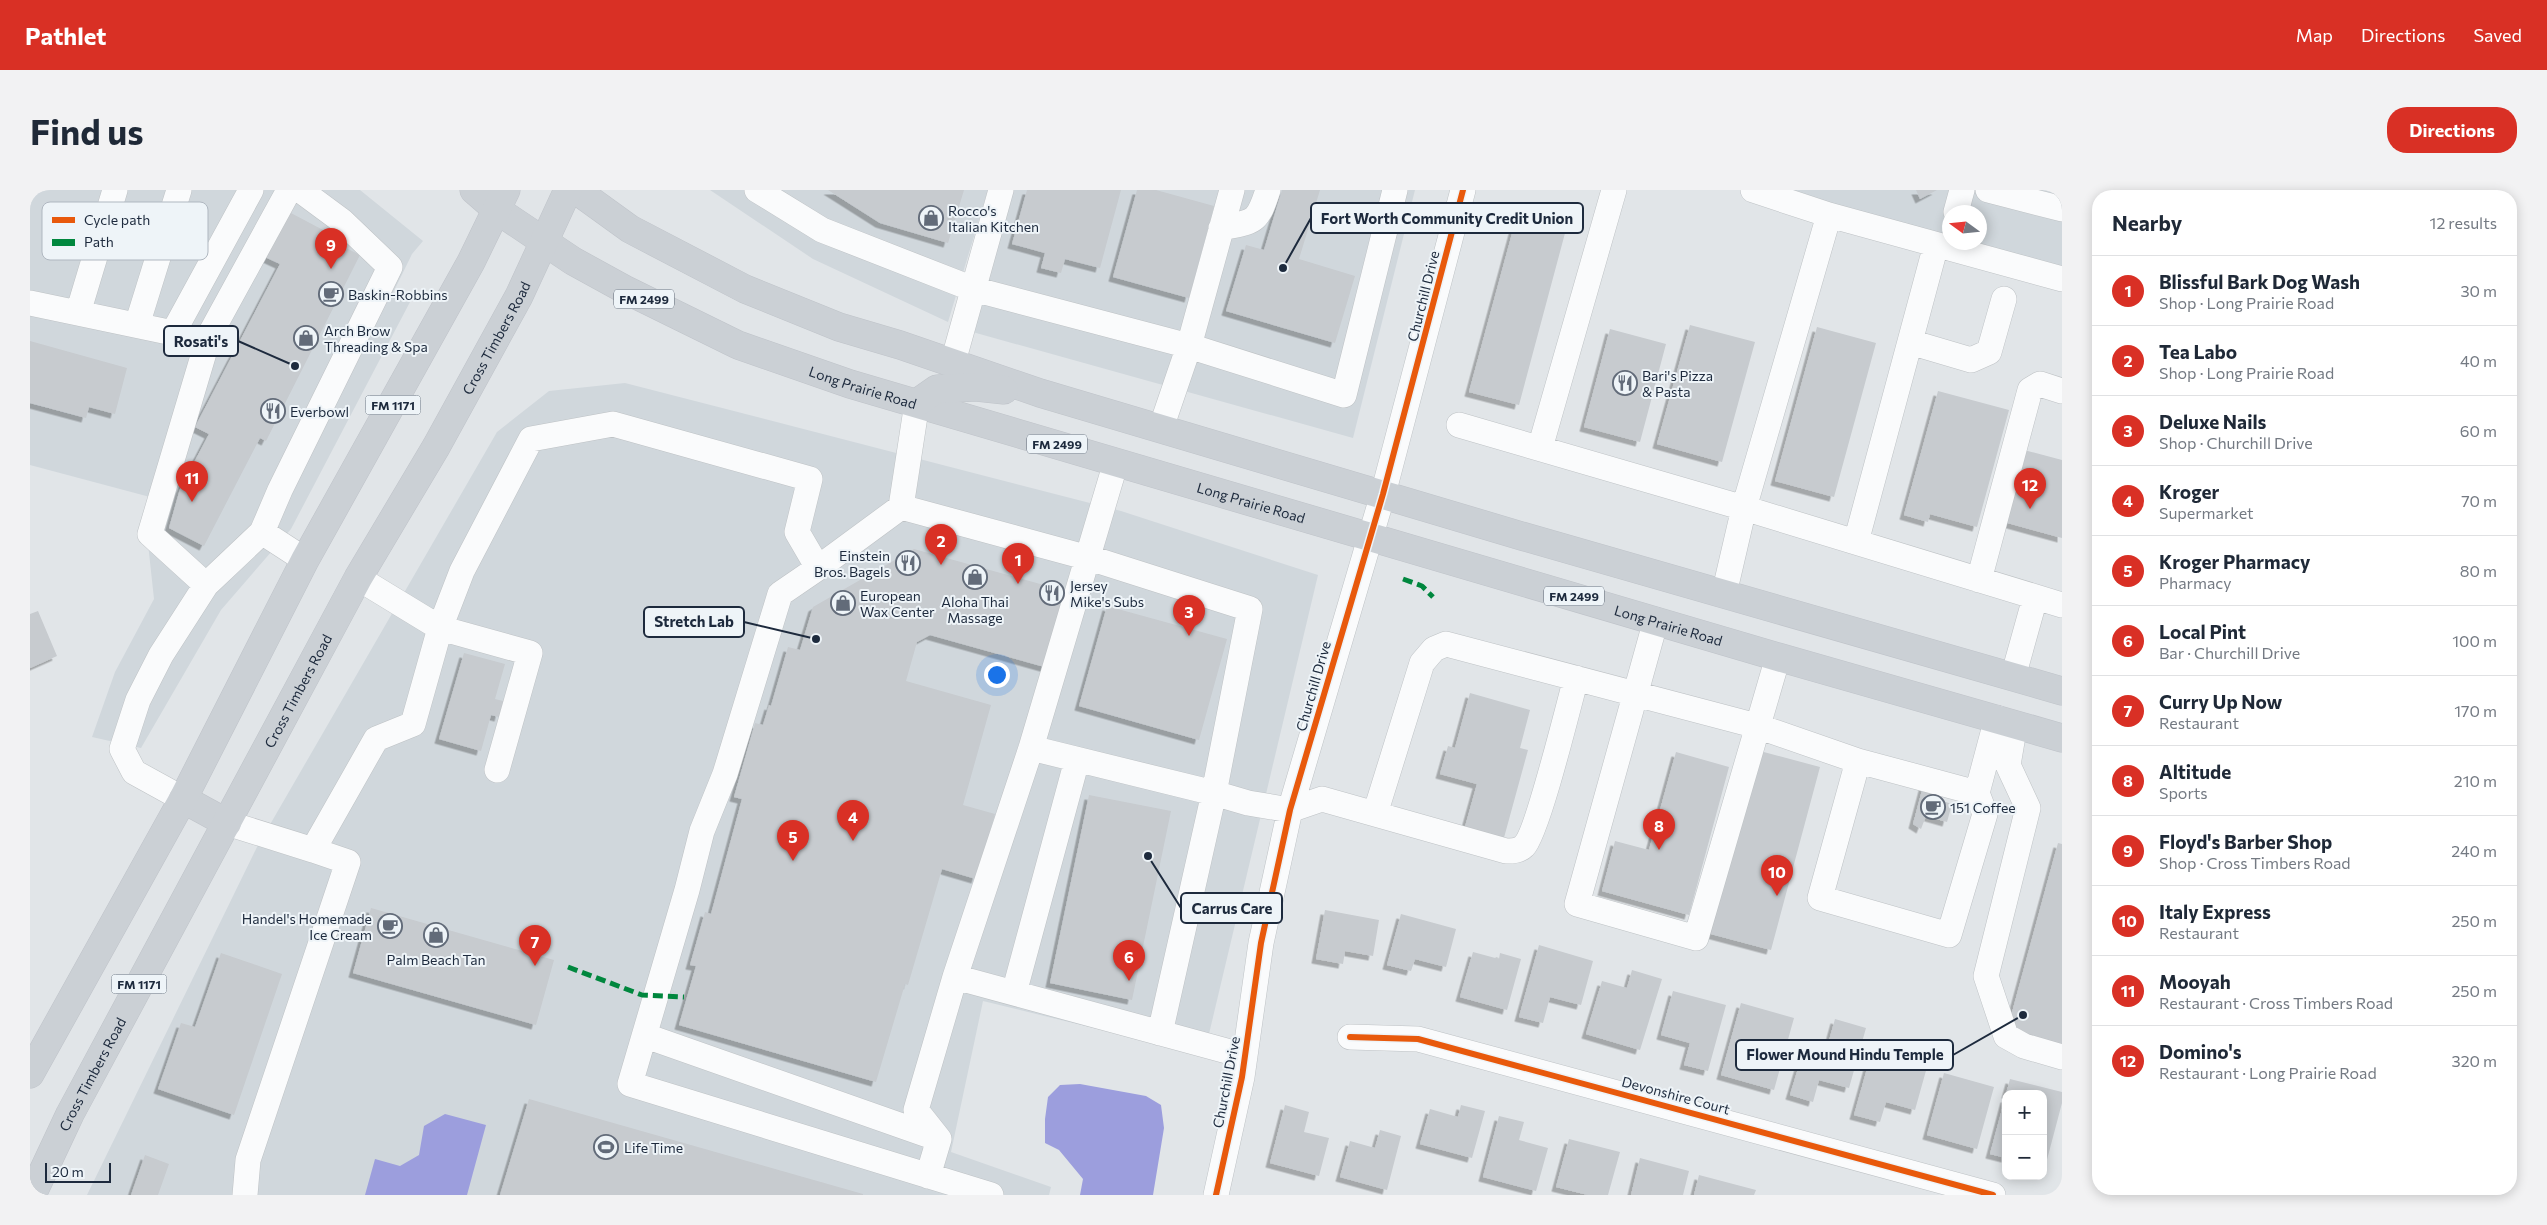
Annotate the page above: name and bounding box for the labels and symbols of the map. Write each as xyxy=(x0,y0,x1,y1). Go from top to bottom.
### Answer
legend xyxy=(42,202,208,260)
place label: Rocco's Italian Kitchen xyxy=(948,202,1039,235)
callout: Fort Worth Community Credit Union xyxy=(1311,203,1583,233)
shop icon: Rocco's Italian Kitchen xyxy=(918,205,944,231)
north arrow xyxy=(1942,205,1987,250)
text: Fort Worth Community Credit Union xyxy=(1321,209,1573,227)
text: Cycle path xyxy=(84,211,150,228)
pin: 9 xyxy=(315,228,347,269)
text: Path xyxy=(84,233,114,250)
street label: Churchill Drive xyxy=(1404,249,1442,343)
street label: Cross Timbers Road xyxy=(458,278,533,397)
cafe icon: Baskin-Robbins xyxy=(318,281,344,307)
place label: Baskin-Robbins xyxy=(348,286,448,303)
road number: FM 2499 xyxy=(614,290,674,308)
place label: Arch Brow Threading & Spa xyxy=(324,322,428,355)
shop icon: Arch Brow Threading & Spa xyxy=(293,325,319,351)
callout: Rosati's xyxy=(164,326,238,356)
text: Rosati's xyxy=(174,332,228,350)
street label: Long Prairie Road xyxy=(807,362,919,412)
place label: Bari's Pizza & Pasta xyxy=(1642,367,1713,400)
restaurant icon: Bari's Pizza & Pasta xyxy=(1612,370,1638,396)
road number: FM 1171 xyxy=(366,396,420,414)
restaurant icon: Everbowl xyxy=(260,398,286,424)
place label: Everbowl xyxy=(290,403,349,420)
road number: FM 2499 xyxy=(1027,434,1087,454)
pin: 11 xyxy=(176,461,208,502)
pin: 12 xyxy=(2014,468,2046,509)
street label: Long Prairie Road xyxy=(1195,478,1307,526)
pin: 2 xyxy=(925,524,957,565)
pin: 1 xyxy=(1002,543,1034,584)
place label: Einstein Bros. Bagels xyxy=(814,547,890,580)
restaurant icon: Einstein Bros. Bagels xyxy=(895,550,921,576)
shop icon: Aloha Thai Massage xyxy=(962,564,988,590)
place label: Jersey Mike's Subs xyxy=(1070,577,1144,610)
restaurant icon: Jersey Mike's Subs xyxy=(1039,580,1065,606)
road number: FM 2499 xyxy=(1544,586,1604,606)
place label: European Wax Center xyxy=(860,587,935,620)
shop icon: European Wax Center xyxy=(830,590,856,616)
place label: Aloha Thai Massage xyxy=(941,593,1009,626)
pin: 3 xyxy=(1173,595,1205,636)
street label: Long Prairie Road xyxy=(1612,601,1725,649)
callout: Stretch Lab xyxy=(644,607,744,637)
text: Stretch Lab xyxy=(654,612,734,630)
street label: Cross Timbers Road xyxy=(260,631,335,750)
street label: Churchill Drive xyxy=(1292,639,1334,733)
your location xyxy=(984,662,1010,688)
cafe icon: 151 Coffee xyxy=(1920,794,1946,820)
place label: 151 Coffee xyxy=(1950,799,2016,816)
pin: 4 xyxy=(837,800,869,841)
pin: 8 xyxy=(1643,809,1675,850)
pin: 5 xyxy=(777,820,809,861)
pin: 10 xyxy=(1761,855,1793,896)
callout: Carrus Care xyxy=(1181,893,1282,923)
text: Carrus Care xyxy=(1192,899,1273,917)
place label: Handel's Homemade Ice Cream xyxy=(242,910,372,943)
cafe icon: Handel's Homemade Ice Cream xyxy=(377,913,403,939)
shop icon: Palm Beach Tan xyxy=(423,922,449,948)
pin: 7 xyxy=(519,925,551,966)
pin: 6 xyxy=(1113,940,1145,981)
place label: Palm Beach Tan xyxy=(386,951,486,968)
road number: FM 1171 xyxy=(112,974,166,994)
street label: Cross Timbers Road xyxy=(55,1014,129,1134)
street label: Churchill Drive xyxy=(1209,1035,1243,1129)
callout: Flower Mound Hindu Temple xyxy=(1736,1040,1953,1070)
text: Flower Mound Hindu Temple xyxy=(1746,1045,1944,1063)
street label: Devonshire Court xyxy=(1620,1072,1732,1118)
sports icon: Life Time xyxy=(593,1134,619,1160)
place label: Life Time xyxy=(624,1139,683,1156)
scale bar xyxy=(45,1160,111,1183)

